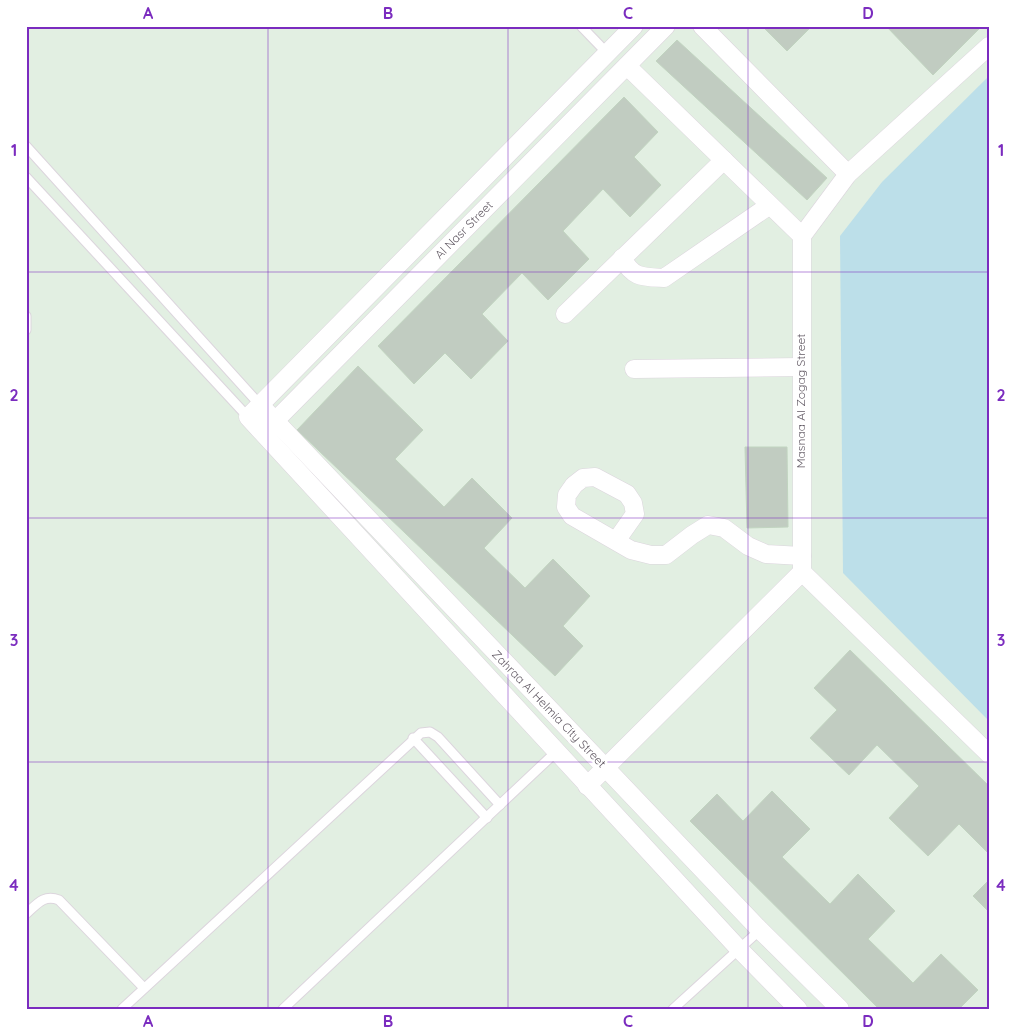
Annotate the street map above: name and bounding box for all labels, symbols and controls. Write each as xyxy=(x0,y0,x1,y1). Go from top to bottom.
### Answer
text: A xyxy=(143,3,154,23)
text: B xyxy=(383,3,393,23)
text: C xyxy=(623,3,633,23)
text: D xyxy=(862,3,874,23)
text: 1 xyxy=(11,140,17,160)
text: 1 xyxy=(998,140,1004,160)
street label: Al Nasr Street xyxy=(431,197,496,262)
street label: Masnaa Al Zogag Street xyxy=(793,334,808,468)
text: 2 xyxy=(9,385,19,405)
text: 2 xyxy=(996,385,1006,405)
text: 3 xyxy=(10,630,18,650)
text: 3 xyxy=(997,630,1005,650)
street label: Zahraa Al Helmia City Street xyxy=(489,647,610,771)
text: 4 xyxy=(9,875,19,895)
text: 4 xyxy=(996,875,1006,895)
text: A xyxy=(143,1011,154,1031)
text: B xyxy=(383,1011,393,1031)
text: C xyxy=(623,1011,633,1031)
text: D xyxy=(862,1011,874,1031)

